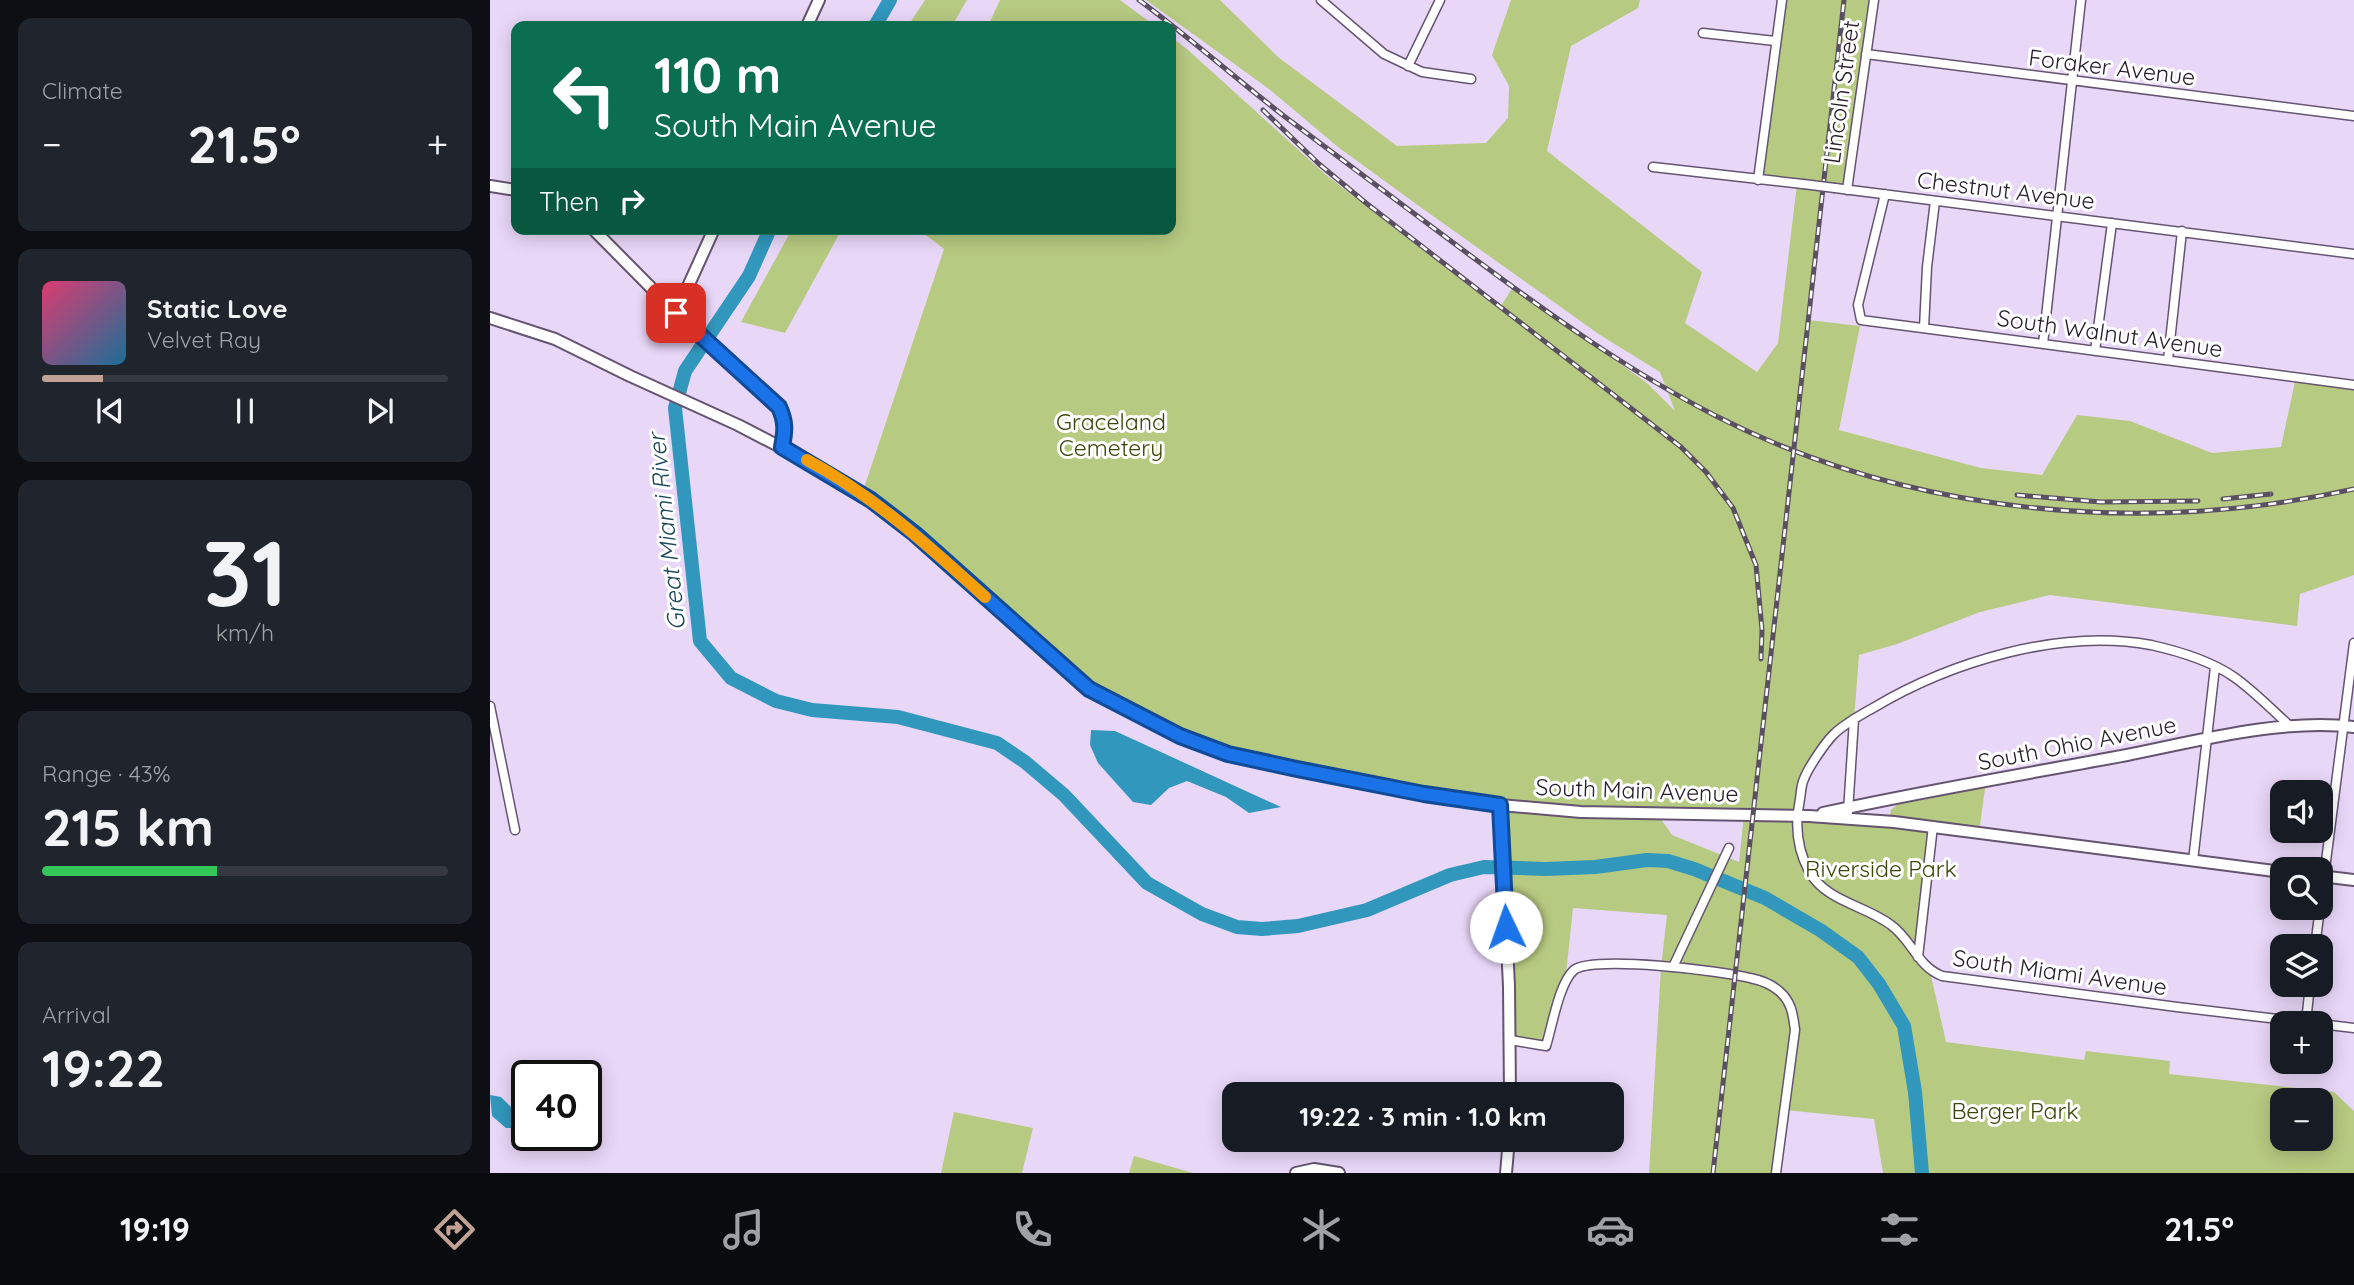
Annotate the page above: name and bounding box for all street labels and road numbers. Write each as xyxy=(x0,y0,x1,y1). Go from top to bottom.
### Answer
street label: Lincoln Street xyxy=(1817,18,1865,165)
street label: Foraker Avenue xyxy=(2027,42,2197,92)
street label: Chestnut Avenue xyxy=(1916,165,2096,215)
street label: South Walnut Avenue xyxy=(1995,303,2225,363)
street label: South Ohio Avenue xyxy=(1975,710,2179,776)
street label: South Main Avenue xyxy=(1535,772,1739,808)
street label: South Miami Avenue xyxy=(1951,943,2169,1001)

